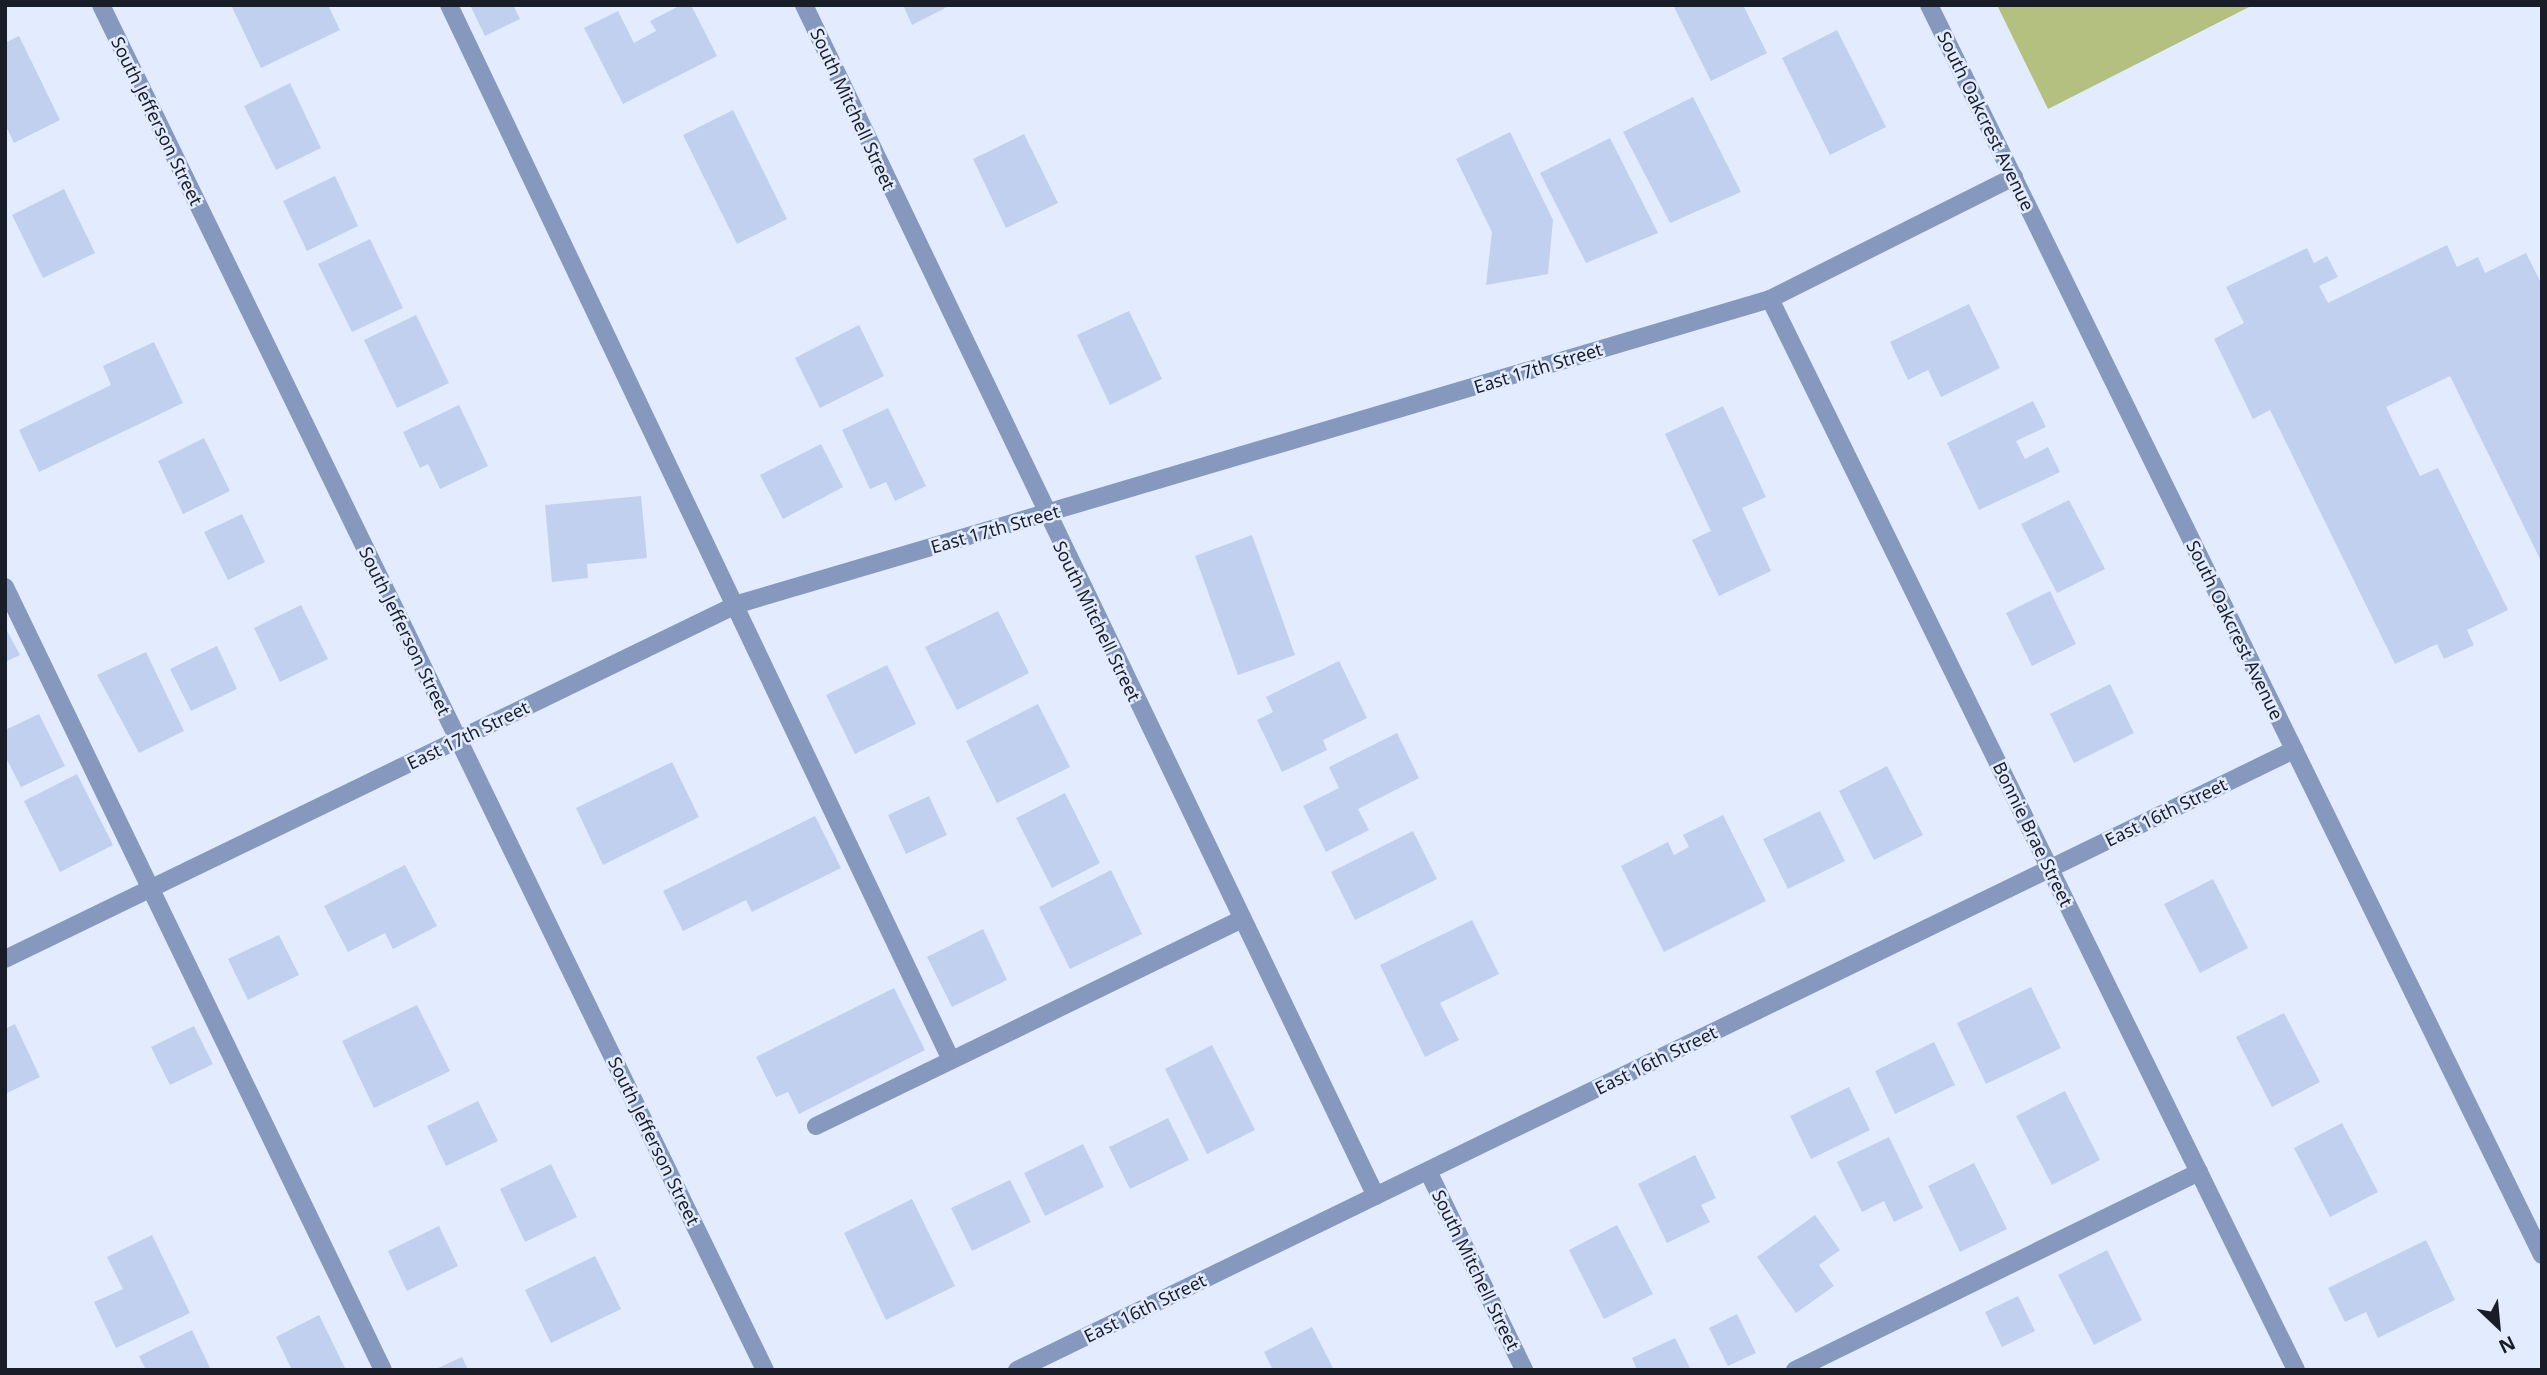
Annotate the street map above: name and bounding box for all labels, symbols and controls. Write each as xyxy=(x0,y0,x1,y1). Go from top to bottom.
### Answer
street label: South Mitchell Street xyxy=(806,25,900,193)
street label: South Oakcrest Avenue xyxy=(1933,28,2039,214)
street label: South Jefferson Street xyxy=(107,33,207,209)
street label: East 17th Street xyxy=(1471,338,1605,398)
street label: East 17th Street xyxy=(928,500,1062,558)
street label: South Mitchell Street xyxy=(1049,537,1145,705)
street label: South Oakcrest Avenue xyxy=(2182,537,2288,723)
street label: South Jefferson Street xyxy=(355,543,455,719)
street label: East 17th Street xyxy=(403,696,533,774)
street label: Bonnie Brae Street xyxy=(1989,758,2077,910)
street label: East 16th Street xyxy=(2101,773,2231,851)
street label: East 16th Street xyxy=(1591,1021,1721,1099)
street label: South Jefferson Street xyxy=(604,1053,704,1229)
street label: South Mitchell Street xyxy=(1428,1186,1524,1354)
street label: East 16th Street xyxy=(1080,1269,1210,1347)
north arrow xyxy=(2463,1291,2533,1361)
text: N xyxy=(2495,1330,2520,1360)

